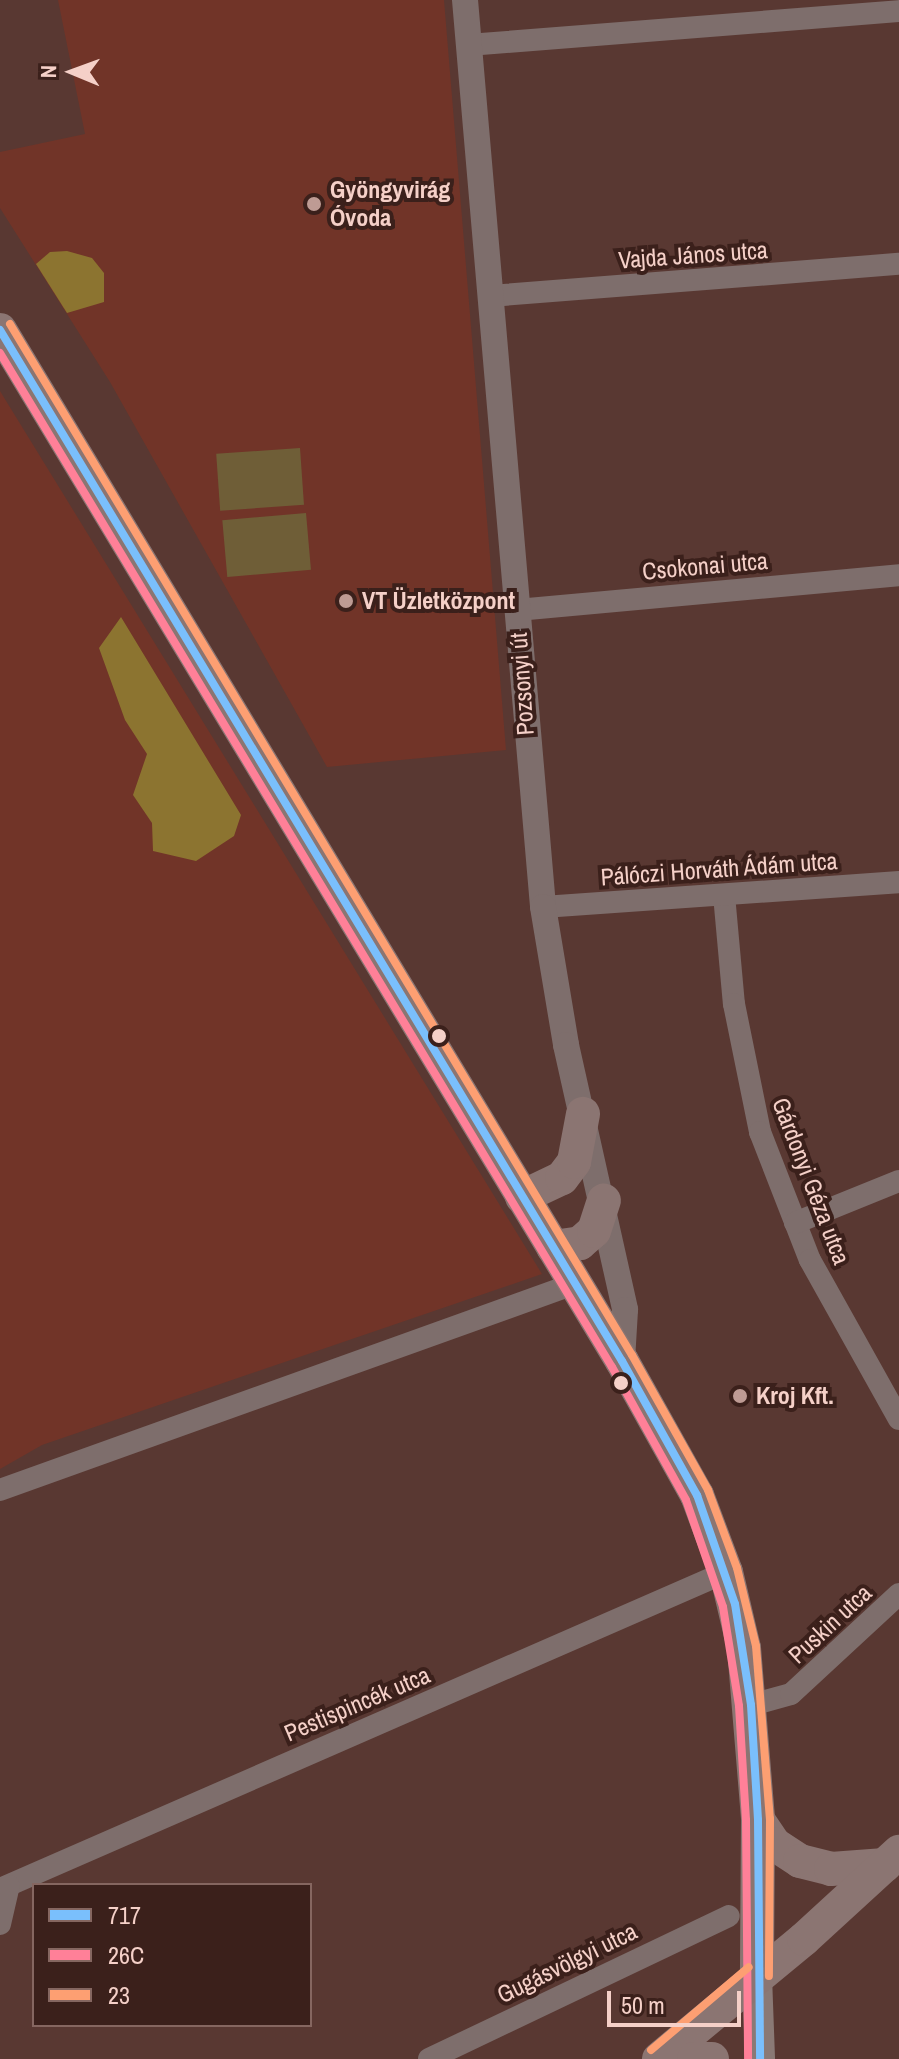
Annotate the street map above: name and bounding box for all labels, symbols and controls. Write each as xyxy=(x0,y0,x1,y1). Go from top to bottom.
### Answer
north arrow xyxy=(32,32,112,112)
text: N xyxy=(33,65,63,78)
place label: Gyöngyvirág Óvoda xyxy=(330,176,450,232)
marker: Gyöngyvirág Óvoda xyxy=(305,195,323,213)
street label: Vajda János utca xyxy=(617,235,769,275)
street label: Csokonai utca xyxy=(641,546,769,586)
place label: VT Üzletközpont xyxy=(362,587,515,615)
marker: VT Üzletközpont xyxy=(337,592,355,610)
street label: Pozsonyi út xyxy=(504,632,540,736)
street label: Pálóczi Horváth Ádám utca xyxy=(599,846,839,892)
unlabelled marker xyxy=(431,1028,447,1044)
street label: Gárdonyi Géza utca xyxy=(766,1094,856,1268)
unlabelled marker xyxy=(613,1375,629,1391)
place label: Kroj Kft. xyxy=(756,1382,834,1410)
marker: Kroj Kft. xyxy=(731,1387,749,1405)
street label: Puskin utca xyxy=(783,1578,877,1670)
street label: Pestispincék utca xyxy=(280,1660,434,1748)
legend xyxy=(32,1883,312,2027)
text: 717 xyxy=(108,1899,141,1931)
street label: Gugásvölgyi utca xyxy=(492,1917,642,2009)
text: 26C xyxy=(108,1939,144,1971)
scale bar xyxy=(611,1975,745,2025)
text: 23 xyxy=(108,1979,130,2011)
text: 50 m xyxy=(621,1989,665,2021)

